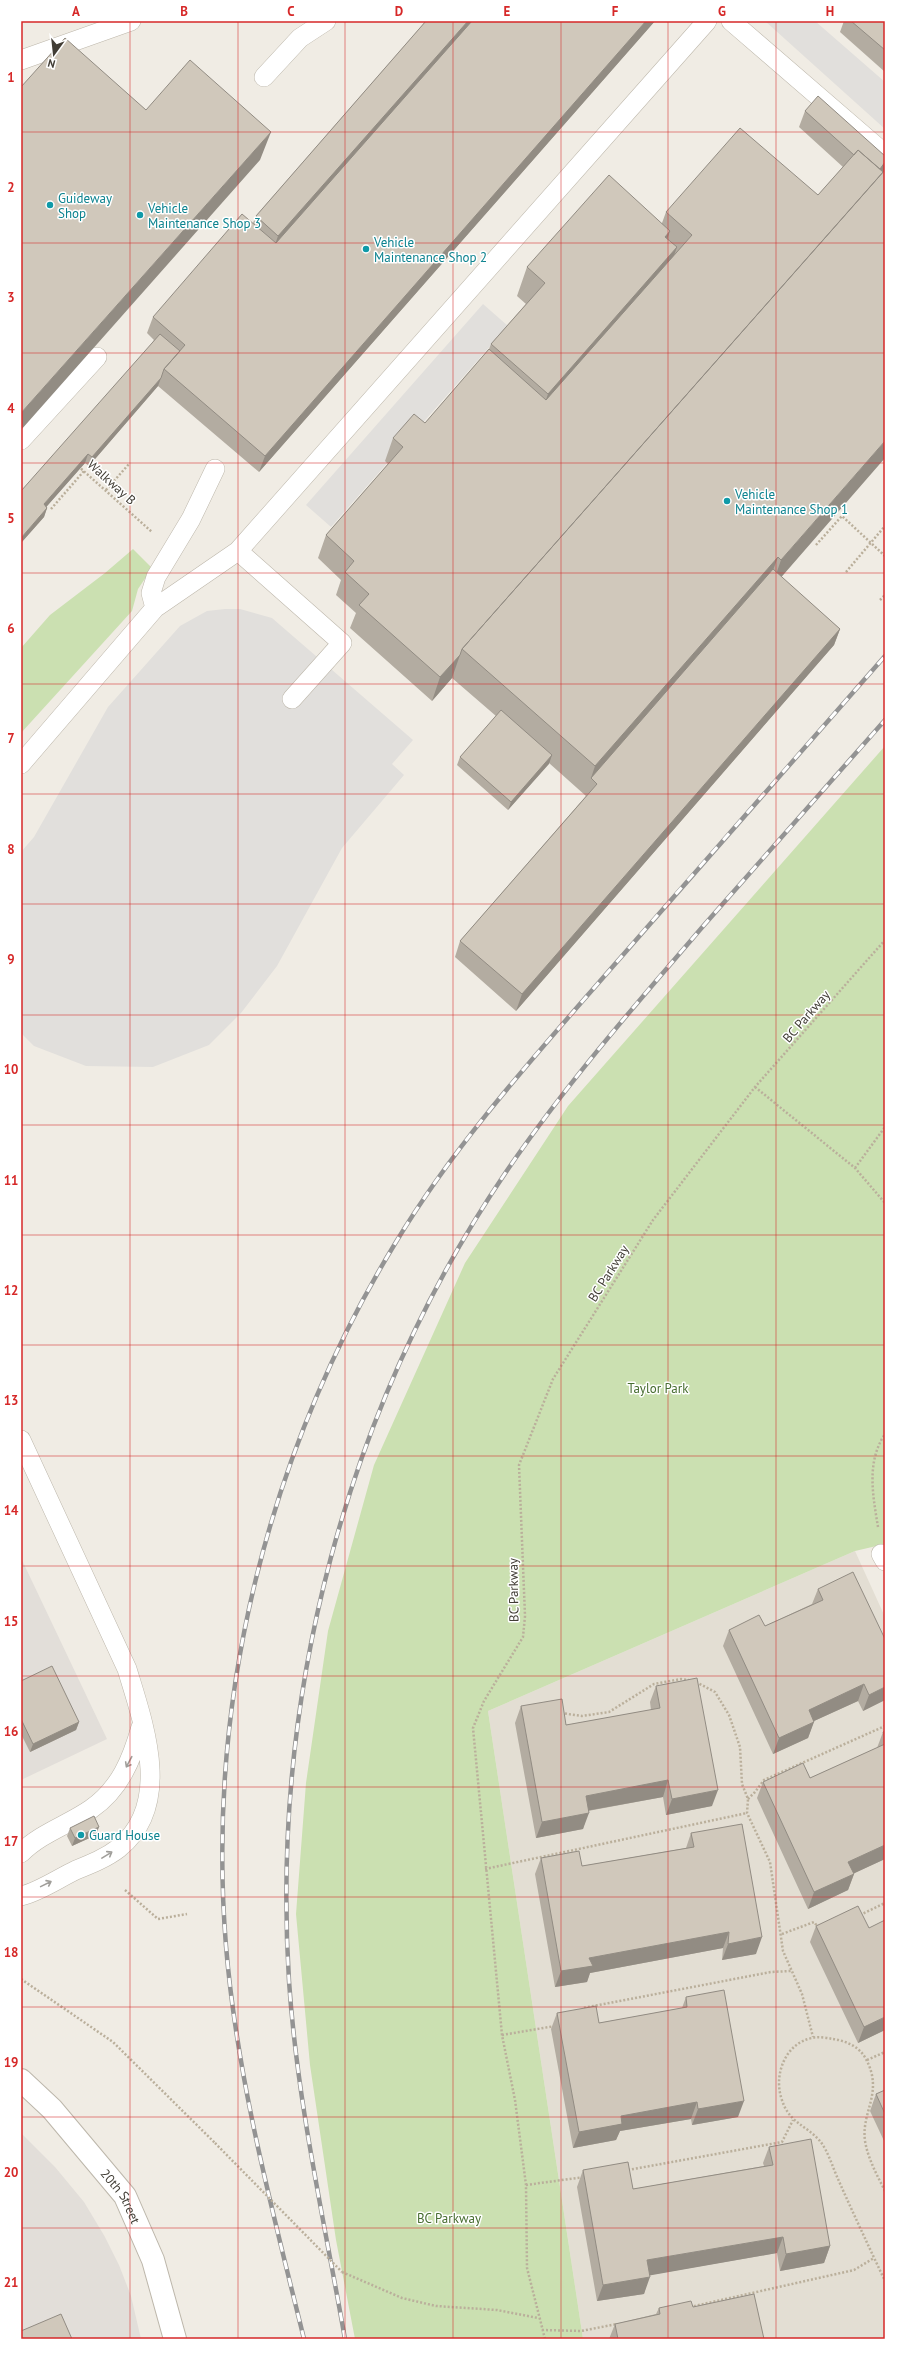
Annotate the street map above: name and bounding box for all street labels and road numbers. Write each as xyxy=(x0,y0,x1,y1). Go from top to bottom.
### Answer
street label: Walkway B xyxy=(84,456,139,509)
street label: BC Parkway xyxy=(779,987,834,1046)
street label: BC Parkway xyxy=(584,1242,633,1305)
street label: BC Parkway xyxy=(504,1558,523,1622)
street label: 20th Street xyxy=(97,2165,144,2227)

